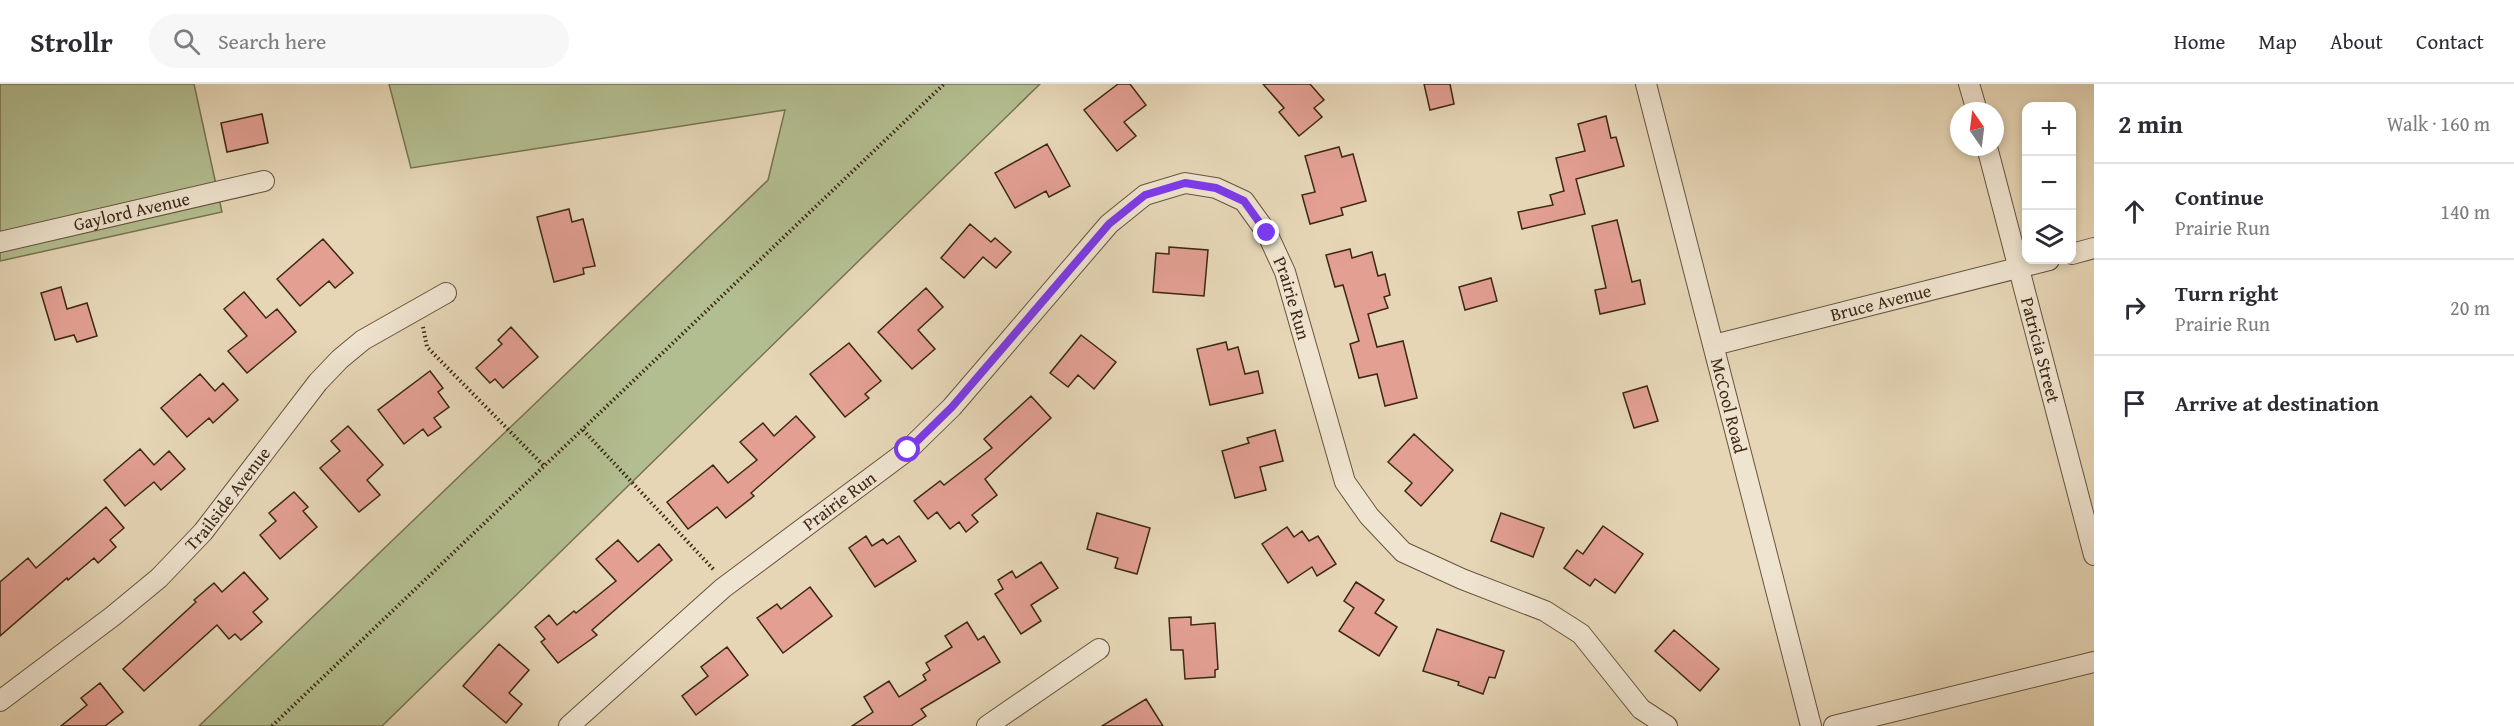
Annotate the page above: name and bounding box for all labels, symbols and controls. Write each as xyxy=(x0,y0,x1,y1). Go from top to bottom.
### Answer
search box xyxy=(149,14,569,68)
text: Strollr xyxy=(30,21,113,62)
icon: search xyxy=(170,25,203,58)
text: Search here xyxy=(218,25,326,57)
text: Home xyxy=(2174,26,2225,57)
text: Map xyxy=(2258,26,2297,57)
text: About xyxy=(2330,26,2383,57)
text: Contact xyxy=(2416,26,2484,57)
north arrow xyxy=(1950,102,2004,156)
map controls xyxy=(2022,102,2076,264)
button: + xyxy=(2022,102,2076,156)
text: 2 min xyxy=(2118,104,2183,143)
text: Walk · 160 m xyxy=(2387,109,2490,138)
button: − xyxy=(2022,156,2076,210)
text: Continue xyxy=(2175,181,2264,213)
street label: Gaylord Avenue xyxy=(71,185,192,238)
icon: ahead xyxy=(2118,195,2151,228)
text: 140 m xyxy=(2440,197,2490,226)
button: layers xyxy=(2022,210,2076,264)
text: Prairie Run xyxy=(2175,213,2270,242)
route end xyxy=(1253,219,1279,245)
street label: Prairie Run xyxy=(1267,252,1318,343)
street label: Bruce Avenue xyxy=(1827,276,1934,328)
text: Turn right xyxy=(2175,277,2278,309)
icon: right xyxy=(2118,291,2151,324)
text: 20 m xyxy=(2450,293,2490,322)
street label: Patricia Street xyxy=(2014,294,2068,406)
text: Prairie Run xyxy=(2175,309,2270,338)
street label: McCool Road xyxy=(1704,355,1754,456)
icon: arrive xyxy=(2118,387,2151,420)
text: Arrive at destination xyxy=(2175,387,2379,419)
route start xyxy=(894,436,920,462)
street label: Trailside Avenue xyxy=(178,441,277,557)
street label: Prairie Run xyxy=(797,464,882,537)

